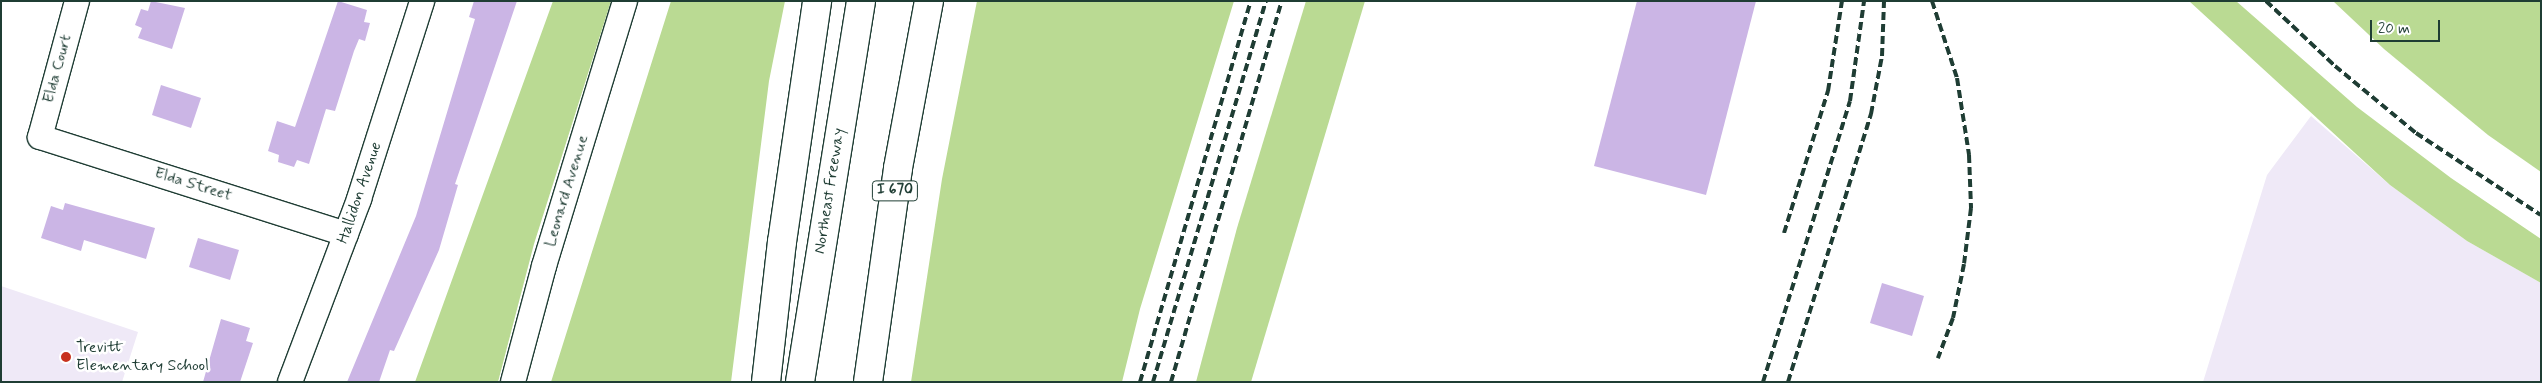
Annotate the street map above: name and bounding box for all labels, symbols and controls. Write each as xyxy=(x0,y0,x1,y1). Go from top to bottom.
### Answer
scale bar xyxy=(2372,10,2442,42)
text: 20 m xyxy=(2378,19,2410,39)
street label: Elda Court xyxy=(39,32,77,106)
street label: Northeast Freeway xyxy=(811,127,849,255)
street label: Leonard Avenue xyxy=(542,135,592,247)
street label: Hallidon Avenue xyxy=(333,138,387,248)
street label: Elda Street xyxy=(152,164,234,206)
road number: I 670 xyxy=(871,178,919,204)
place label: Trevitt Elementary School xyxy=(76,338,209,376)
marker: Trevitt Elementary School xyxy=(60,351,72,363)

